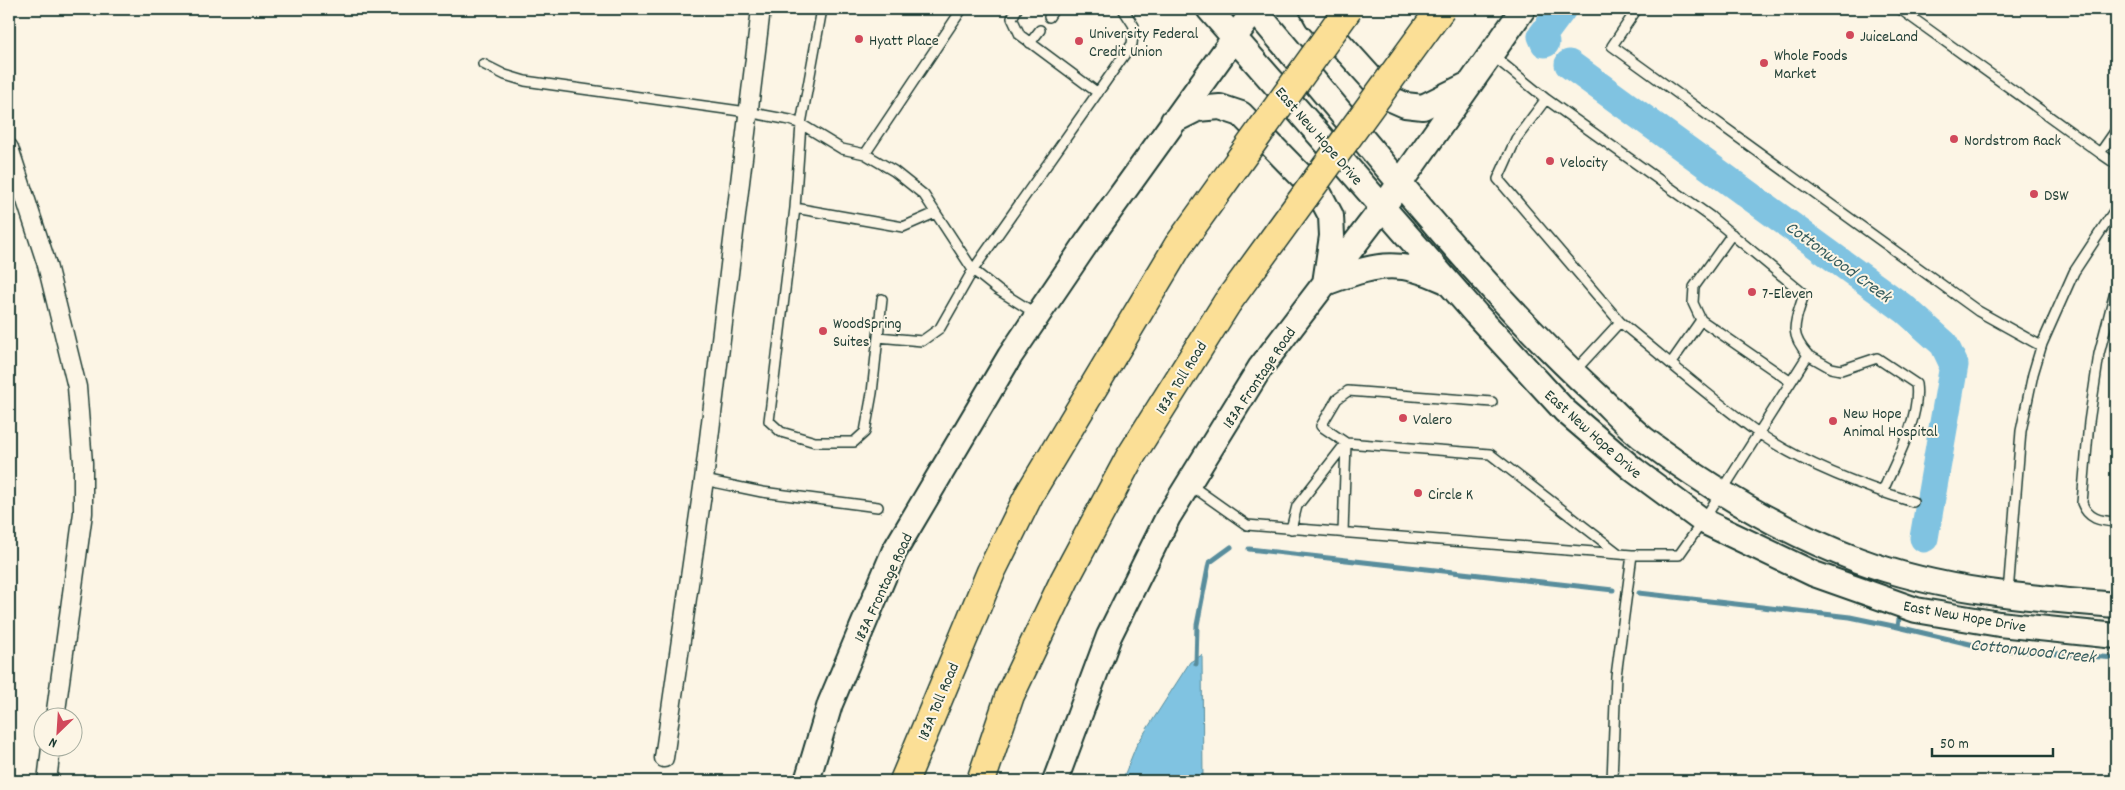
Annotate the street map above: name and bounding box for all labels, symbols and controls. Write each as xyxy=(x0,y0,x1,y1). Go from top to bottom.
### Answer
place label: University Federal Credit Union xyxy=(1089,23,1199,64)
place label: JuiceLand xyxy=(1860,26,1918,49)
marker: JuiceLand xyxy=(1844,29,1856,41)
place label: Hyatt Place xyxy=(869,30,939,53)
marker: Hyatt Place xyxy=(853,33,865,45)
marker: University Federal Credit Union xyxy=(1073,35,1085,47)
place label: Whole Foods Market xyxy=(1774,45,1848,86)
marker: Whole Foods Market xyxy=(1758,57,1770,69)
street label: East New Hope Drive xyxy=(1269,82,1368,191)
place label: Nordstrom Rack xyxy=(1964,130,2061,153)
marker: Nordstrom Rack xyxy=(1948,133,1960,145)
place label: Velocity xyxy=(1560,152,1608,175)
marker: Velocity xyxy=(1544,155,1556,167)
place label: DSW xyxy=(2044,185,2069,208)
marker: DSW xyxy=(2028,188,2040,200)
water label: Cottonwood Creek xyxy=(1779,216,1897,311)
place label: 7-Eleven xyxy=(1762,283,1813,306)
marker: 7-Eleven xyxy=(1746,286,1758,298)
place label: WoodSpring Suites xyxy=(833,313,902,354)
street label: 183A Frontage Road xyxy=(1218,323,1303,434)
marker: WoodSpring Suites xyxy=(817,325,829,337)
street label: 183A Toll Road xyxy=(1150,337,1214,419)
street label: East New Hope Drive xyxy=(1538,385,1646,485)
place label: New Hope Animal Hospital xyxy=(1843,403,1938,444)
place label: Valero xyxy=(1413,409,1452,432)
marker: Valero xyxy=(1397,412,1409,424)
marker: New Hope Animal Hospital xyxy=(1827,415,1839,427)
place label: Circle K xyxy=(1428,484,1473,507)
marker: Circle K xyxy=(1412,487,1424,499)
street label: 183A Frontage Road xyxy=(849,530,920,646)
street label: East New Hope Drive xyxy=(1901,595,2028,640)
water label: Cottonwood Creek xyxy=(1969,633,2098,672)
street label: 183A Toll Road xyxy=(913,659,966,745)
north arrow xyxy=(32,708,82,758)
scale bar xyxy=(1932,725,2054,757)
text: N xyxy=(46,731,61,752)
text: 50 m xyxy=(1940,734,1969,756)

